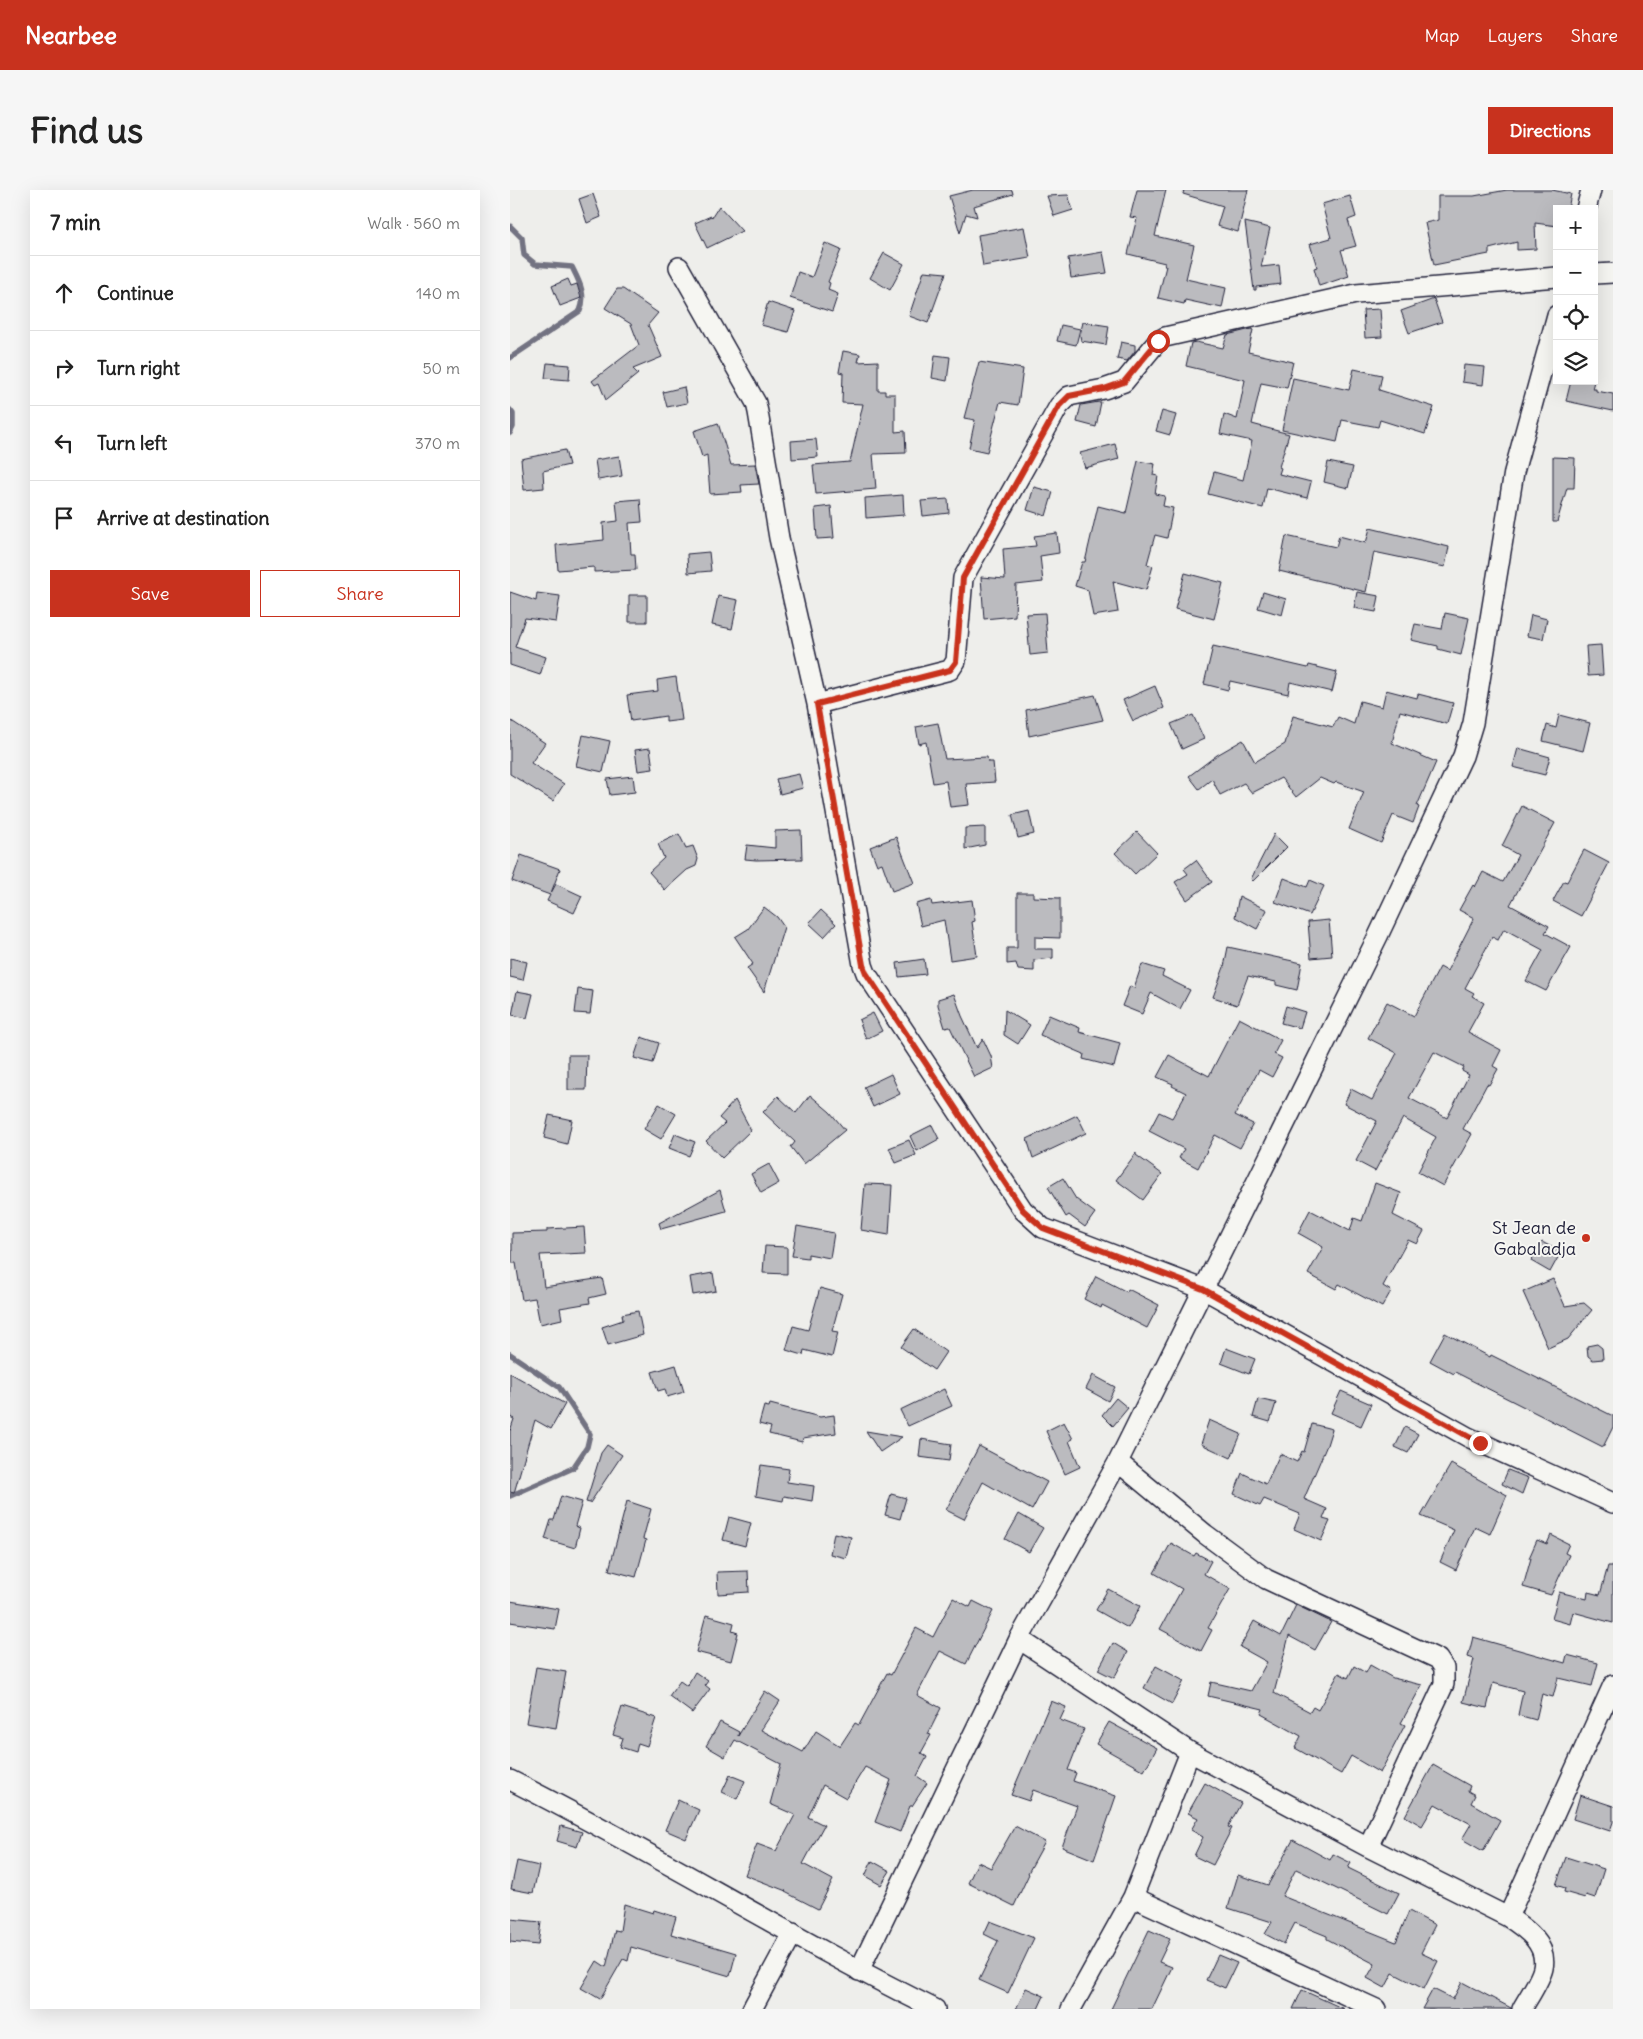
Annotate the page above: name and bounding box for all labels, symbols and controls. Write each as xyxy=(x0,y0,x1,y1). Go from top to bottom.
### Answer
text: Nearbee xyxy=(25,20,117,50)
text: Map xyxy=(1424,24,1459,47)
text: Layers xyxy=(1487,24,1543,47)
text: Share xyxy=(1571,24,1618,47)
button: Directions xyxy=(1488,107,1613,154)
text: Find us xyxy=(30,108,143,152)
map controls xyxy=(1553,205,1598,385)
button: + xyxy=(1553,205,1598,250)
text: 7 min xyxy=(50,209,101,236)
text: Walk · 560 m xyxy=(367,213,460,233)
button: − xyxy=(1553,250,1598,295)
icon: ahead xyxy=(50,279,78,307)
text: Continue xyxy=(97,281,174,305)
text: 140 m xyxy=(416,283,460,303)
button: locate xyxy=(1553,295,1598,340)
route start xyxy=(1147,330,1170,353)
button: layers xyxy=(1553,340,1598,385)
icon: right xyxy=(50,354,78,382)
text: Turn right xyxy=(97,356,180,380)
text: 50 m xyxy=(422,358,460,378)
icon: left xyxy=(50,429,78,457)
text: Turn left xyxy=(97,431,167,455)
text: 370 m xyxy=(415,433,460,453)
icon: arrive xyxy=(50,504,78,532)
text: Arrive at destination xyxy=(97,506,270,530)
button: Save xyxy=(50,570,250,617)
button: Share xyxy=(260,570,460,617)
place label: St Jean de Gabaladja xyxy=(1492,1216,1576,1260)
marker: St Jean de Gabaladja xyxy=(1580,1232,1592,1244)
route end xyxy=(1469,1432,1492,1455)

